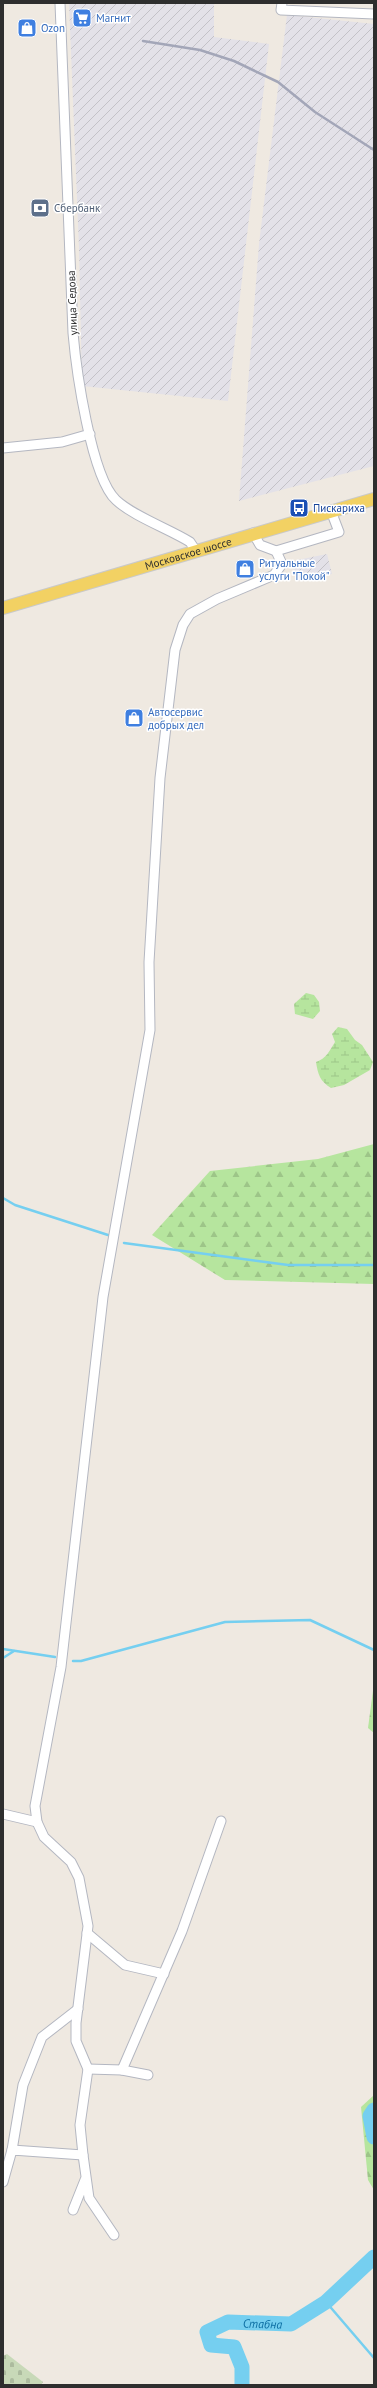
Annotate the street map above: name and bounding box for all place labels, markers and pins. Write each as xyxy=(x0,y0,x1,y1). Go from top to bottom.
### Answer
supermarket icon: Магнит xyxy=(71,7,93,29)
place label: Магнит xyxy=(96,11,131,25)
shop icon: Ozon xyxy=(16,17,38,39)
place label: Ozon xyxy=(41,21,65,35)
bank icon: Сбербанк xyxy=(29,197,51,219)
place label: Сбербанк xyxy=(54,201,101,215)
bus stop icon: Пискариха xyxy=(288,497,310,519)
place label: Пискариха xyxy=(313,501,365,515)
place label: Ритуальные услуги "Покой" xyxy=(259,556,330,583)
shop icon: Ритуальные услуги "Покой" xyxy=(234,558,256,580)
place label: Автосервис добрых дел xyxy=(148,705,204,732)
shop icon: Автосервис добрых дел xyxy=(123,707,145,729)

